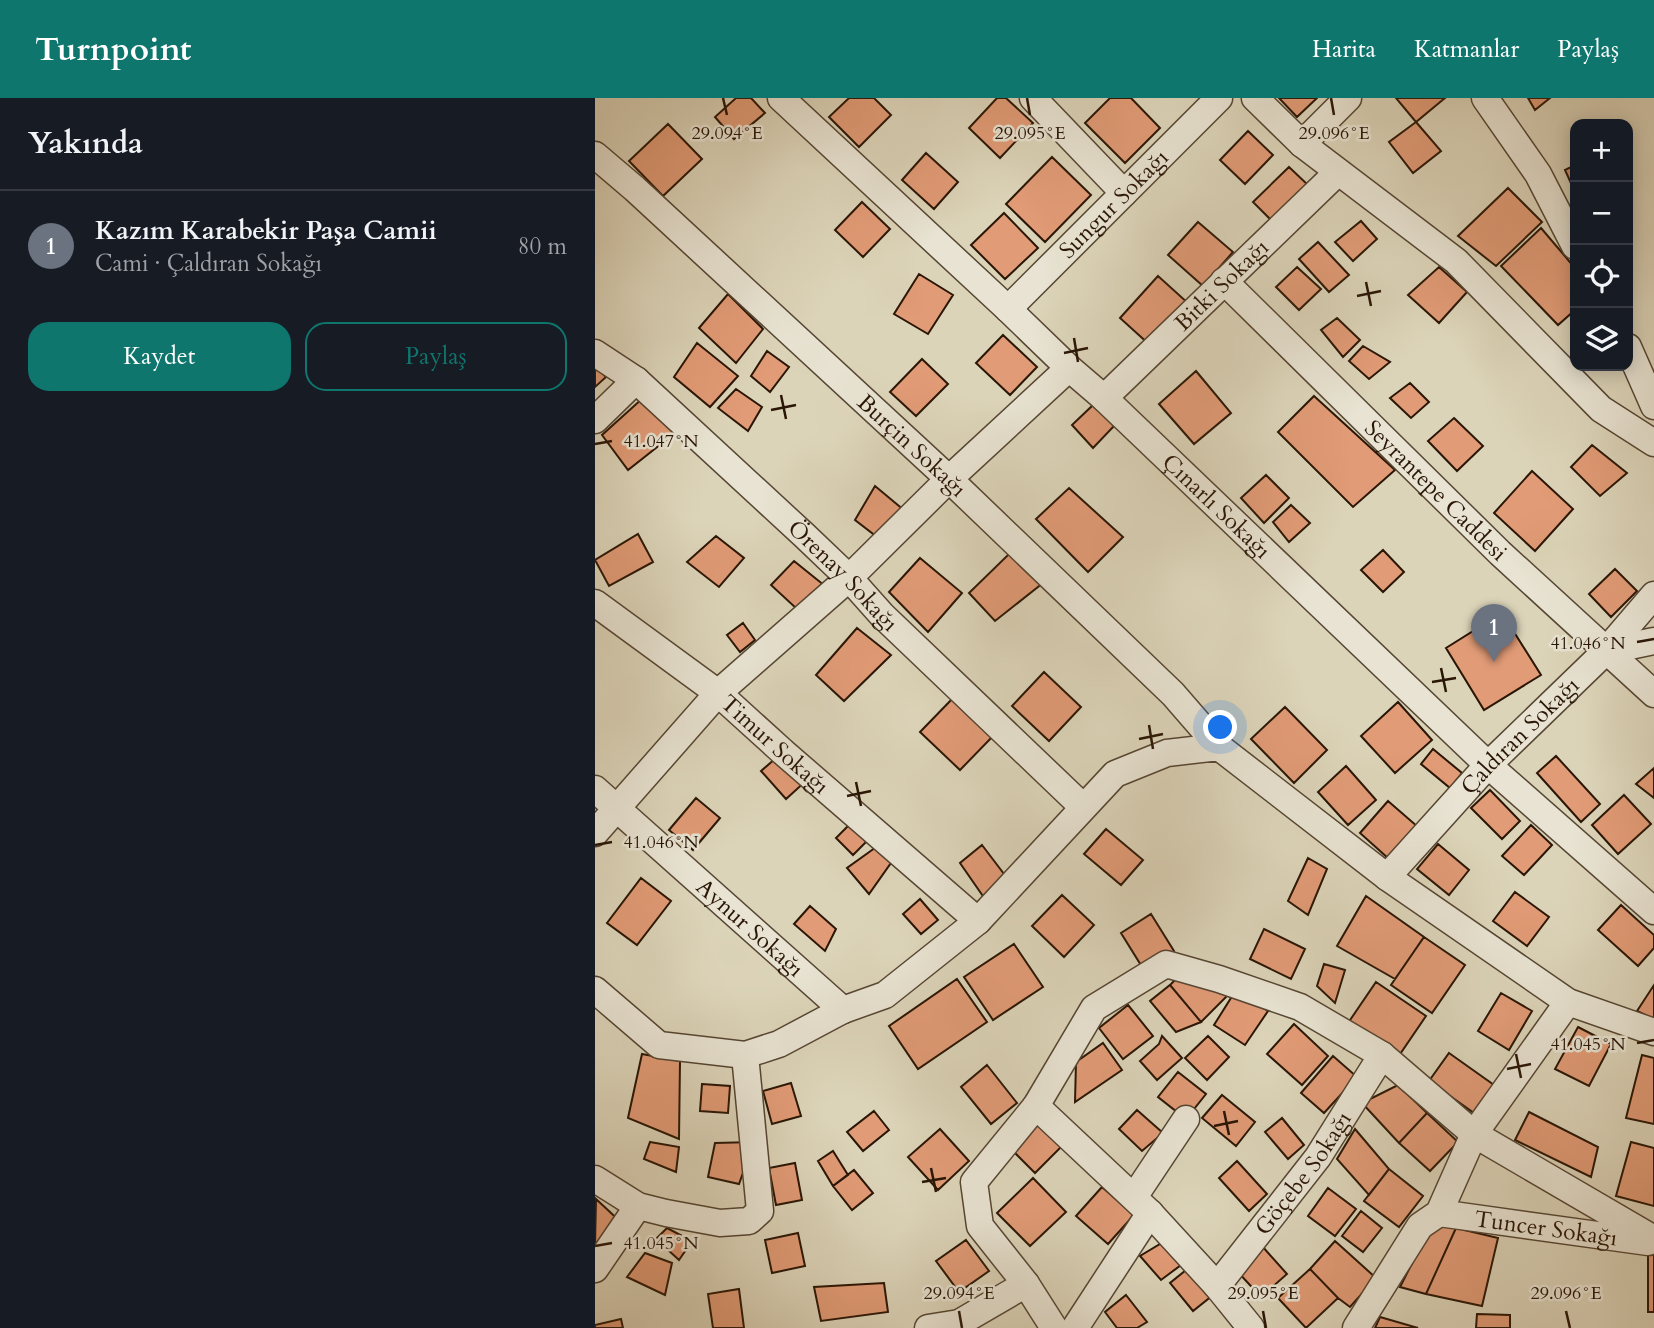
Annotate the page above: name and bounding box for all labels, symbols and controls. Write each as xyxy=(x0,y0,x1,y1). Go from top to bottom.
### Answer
text: Turnpoint xyxy=(35,27,191,72)
text: Harita xyxy=(1312,33,1376,66)
text: Katmanlar xyxy=(1414,33,1519,66)
text: Paylaş xyxy=(1557,33,1619,66)
map controls xyxy=(1570,119,1633,371)
button: + xyxy=(1570,119,1633,182)
text: 29.094°E xyxy=(692,121,763,146)
text: 29.095°E xyxy=(995,121,1066,146)
text: 29.096°E xyxy=(1299,121,1370,146)
text: Yakında xyxy=(28,123,143,164)
street label: Sungur Sokağı xyxy=(1052,142,1175,265)
button: − xyxy=(1570,182,1633,245)
text: Kazım Karabekir Paşa Camii xyxy=(95,213,437,248)
text: 1 xyxy=(45,231,57,262)
text: 80 m xyxy=(518,231,567,262)
street label: Bitki Sokağı xyxy=(1168,232,1276,338)
button: locate xyxy=(1570,245,1633,308)
text: Cami · Çaldıran Sokağı xyxy=(95,248,322,279)
button: layers xyxy=(1570,308,1633,371)
button: Kaydet xyxy=(28,322,291,391)
button: Paylaş xyxy=(305,322,567,391)
street label: Burçin Sokağı xyxy=(851,387,973,504)
street label: Seyrantepe Caddesi xyxy=(1358,413,1514,568)
text: 41.047°N xyxy=(623,429,699,454)
street label: Çınarlı Sokağı xyxy=(1155,447,1278,566)
street label: Örenay Sokağı xyxy=(781,513,905,639)
pin: 1 xyxy=(1471,604,1517,662)
text: 41.046°N xyxy=(1550,631,1626,656)
street label: Çaldıran Sokağı xyxy=(1454,670,1586,801)
street label: Timur Sokağı xyxy=(714,688,836,801)
your location xyxy=(1203,710,1237,744)
text: 41.046°N xyxy=(623,830,699,855)
street label: Aynur Sokağı xyxy=(689,871,810,984)
text: 41.045°N xyxy=(1550,1032,1626,1057)
street label: Göçebe Sokağı xyxy=(1248,1106,1359,1242)
street label: Tuncer Sokağı xyxy=(1473,1203,1619,1254)
text: 41.045°N xyxy=(623,1231,699,1256)
text: 29.094°E xyxy=(924,1281,995,1306)
text: 29.095°E xyxy=(1228,1281,1299,1306)
text: 29.096°E xyxy=(1531,1281,1602,1306)

